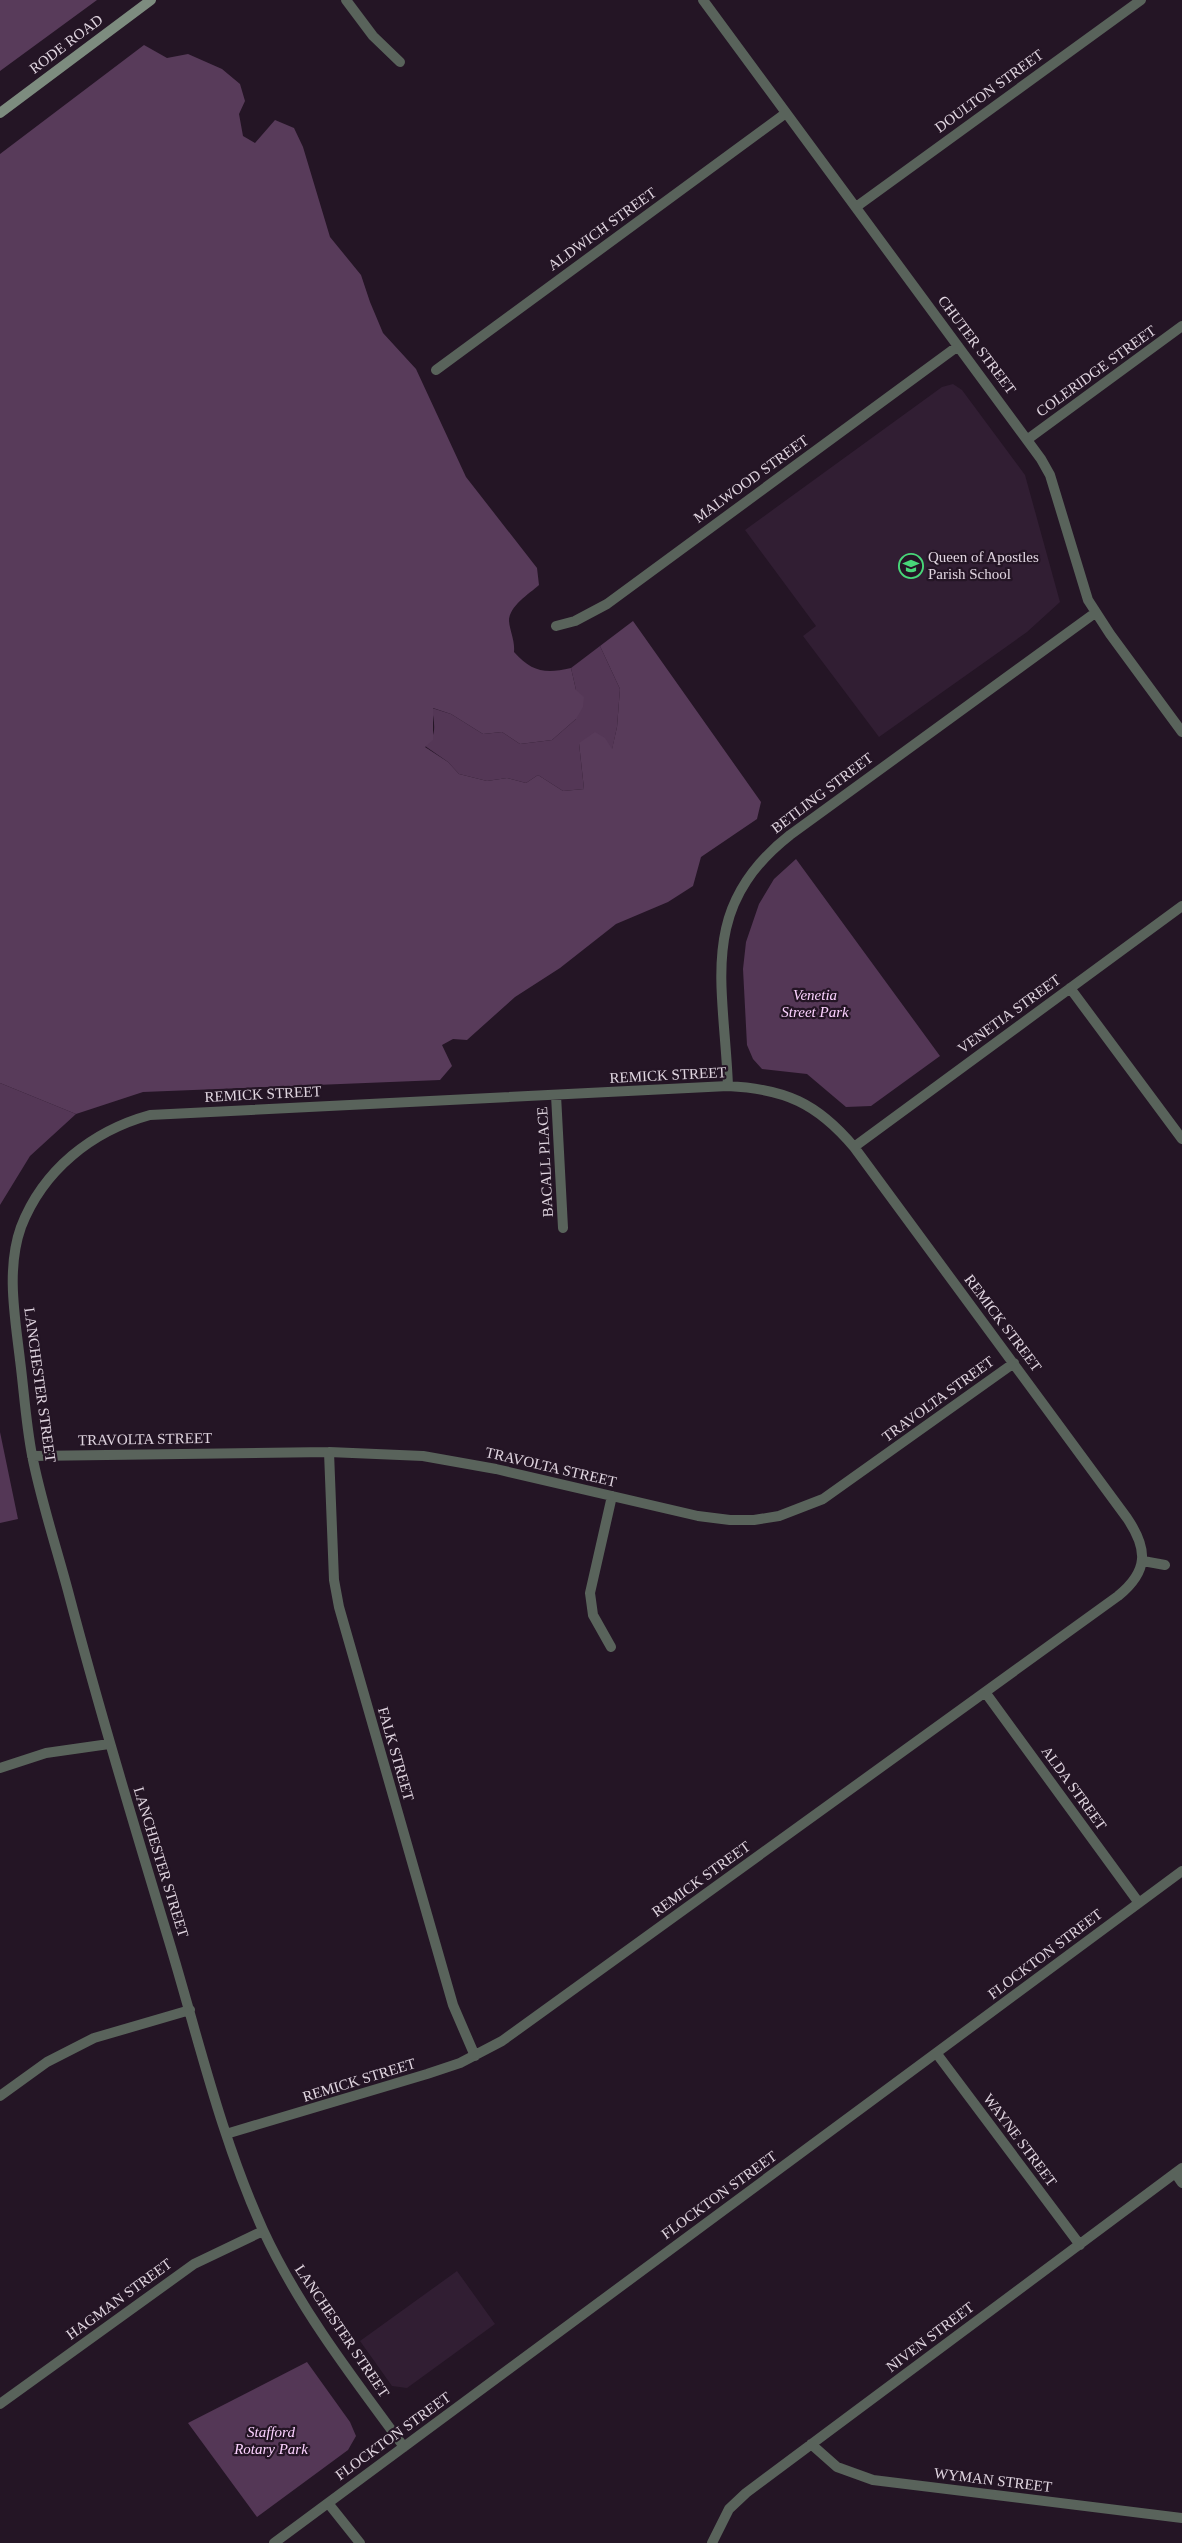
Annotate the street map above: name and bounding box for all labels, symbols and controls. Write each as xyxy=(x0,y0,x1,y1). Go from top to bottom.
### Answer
street label: RODE ROAD xyxy=(26,11,106,77)
street label: DOULTON STREET xyxy=(932,46,1046,136)
street label: ALDWICH STREET xyxy=(545,184,659,274)
street label: CHUTER STREET xyxy=(935,293,1019,397)
street label: COLERIDGE STREET xyxy=(1033,322,1159,420)
street label: MALWOOD STREET xyxy=(691,432,811,526)
place label: Queen of Apostles Parish School xyxy=(928,549,1039,582)
school or university icon: Queen of Apostles Parish School xyxy=(898,553,924,579)
street label: BETLING STREET xyxy=(768,750,876,836)
street label: VENETIA STREET xyxy=(955,971,1063,1057)
park label: Venetia Street Park xyxy=(781,987,849,1020)
street label: REMICK STREET xyxy=(609,1064,727,1086)
street label: REMICK STREET xyxy=(204,1083,322,1105)
street label: BACALL PLACE xyxy=(534,1106,556,1218)
street label: REMICK STREET xyxy=(961,1271,1045,1375)
street label: LANCHESTER STREET xyxy=(21,1307,59,1463)
street label: TRAVOLTA STREET xyxy=(879,1353,997,1445)
street label: TRAVOLTA STREET xyxy=(78,1430,212,1448)
street label: TRAVOLTA STREET xyxy=(484,1444,618,1490)
street label: FALK STREET xyxy=(375,1705,417,1803)
street label: ALDA STREET xyxy=(1038,1743,1110,1833)
street label: LANCHESTER STREET xyxy=(131,1785,191,1939)
street label: REMICK STREET xyxy=(649,1838,753,1920)
street label: FLOCKTON STREET xyxy=(985,1906,1105,2002)
street label: REMICK STREET xyxy=(301,2055,417,2105)
street label: WAYNE STREET xyxy=(980,2091,1060,2189)
street label: FLOCKTON STREET xyxy=(658,2148,780,2242)
street label: HAGMAN STREET xyxy=(63,2255,175,2343)
street label: LANCHESTER STREET xyxy=(292,2262,392,2400)
street label: NIVEN STREET xyxy=(883,2299,977,2375)
street label: FLOCKTON STREET xyxy=(332,2389,454,2483)
park label: Stafford Rotary Park xyxy=(233,2424,308,2457)
street label: WYMAN STREET xyxy=(933,2465,1053,2495)

